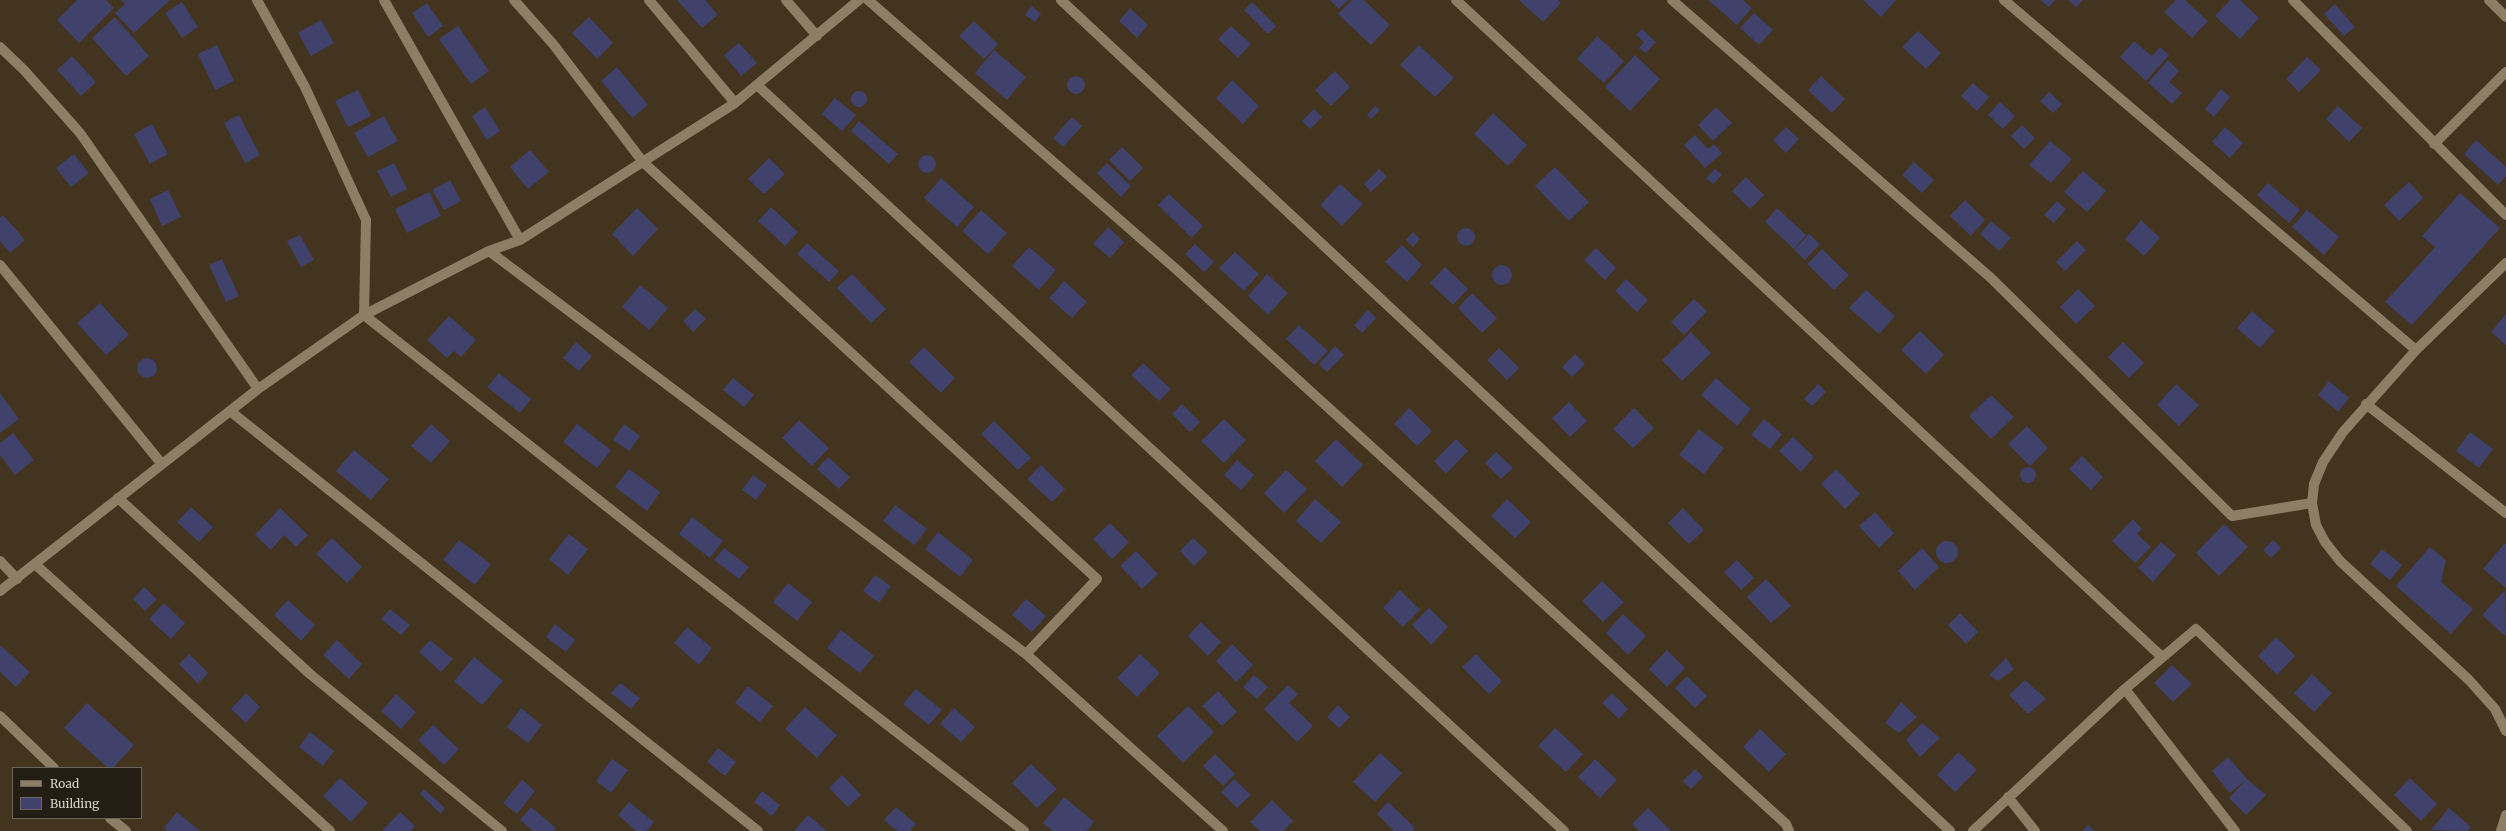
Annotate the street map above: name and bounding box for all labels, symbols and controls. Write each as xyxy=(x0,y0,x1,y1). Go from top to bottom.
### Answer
legend xyxy=(12,767,142,819)
text: Road xyxy=(50,776,79,791)
text: Building xyxy=(50,796,99,811)

